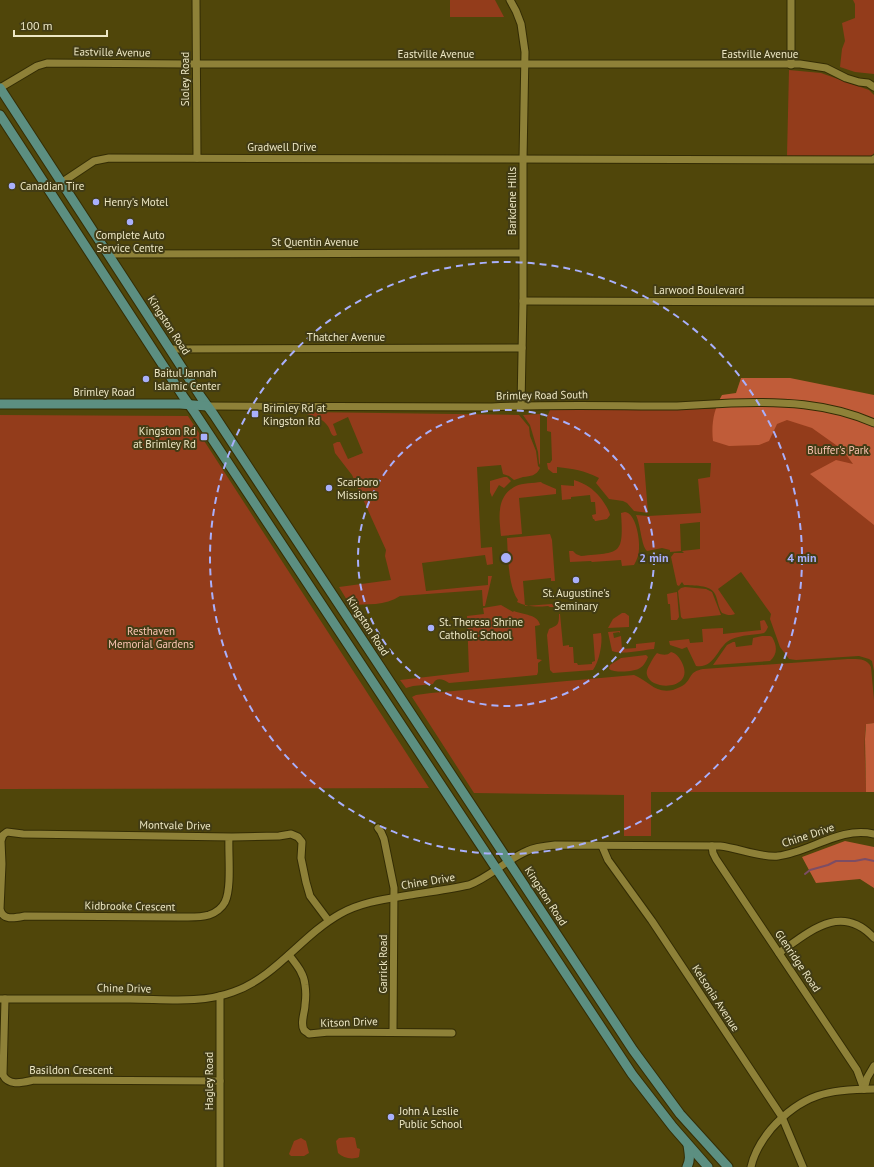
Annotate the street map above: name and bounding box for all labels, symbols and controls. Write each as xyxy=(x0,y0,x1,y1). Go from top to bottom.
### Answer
scale bar xyxy=(14,12,107,38)
text: 100 m xyxy=(20,18,53,33)
street label: Eastville Avenue xyxy=(73,44,151,60)
street label: Eastville Avenue xyxy=(398,47,475,61)
street label: Eastville Avenue xyxy=(722,47,799,61)
street label: Sloley Road xyxy=(178,52,192,106)
street label: Gradwell Drive xyxy=(247,140,317,154)
street label: Barkdene Hills xyxy=(505,166,519,235)
place label: Canadian Tire xyxy=(20,179,85,193)
marker: Canadian Tire xyxy=(7,181,17,191)
place label: Henry's Motel xyxy=(104,195,169,209)
marker: Henry's Motel xyxy=(91,197,101,207)
marker: Complete Auto Service Centre xyxy=(125,217,135,227)
place label: Complete Auto Service Centre xyxy=(95,228,165,255)
street label: St Quentin Avenue xyxy=(271,235,359,249)
street label: Larwood Boulevard xyxy=(654,283,744,297)
street label: Kingston Road xyxy=(145,293,193,357)
street label: Thatcher Avenue xyxy=(307,330,386,344)
place label: Baitul Jannah Islamic Center xyxy=(154,366,221,393)
marker: Baitul Jannah Islamic Center xyxy=(141,374,151,384)
street label: Brimley Road xyxy=(73,385,135,399)
street label: Brimley Road South xyxy=(496,387,588,403)
place label: Brimley Rd at Kingston Rd xyxy=(263,401,326,428)
marker: Brimley Rd at Kingston Rd xyxy=(250,409,260,419)
place label: Kingston Rd at Brimley Rd xyxy=(133,424,196,451)
marker: Kingston Rd at Brimley Rd xyxy=(199,432,209,442)
park label: Bluffer's Park xyxy=(807,443,869,457)
place label: Scarboro Missions xyxy=(337,475,379,502)
marker: Scarboro Missions xyxy=(324,483,334,493)
text: 2 min xyxy=(639,550,669,565)
text: 4 min xyxy=(787,550,817,565)
centre of rings xyxy=(499,551,513,565)
marker: St. Augustine's Seminary xyxy=(571,575,581,585)
place label: St. Augustine's Seminary xyxy=(542,586,610,613)
street label: Kingston Road xyxy=(344,594,392,658)
place label: St. Theresa Shrine Catholic School xyxy=(439,615,523,642)
marker: St. Theresa Shrine Catholic School xyxy=(426,623,436,633)
park label: Resthaven Memorial Gardens xyxy=(108,624,194,651)
street label: Montvale Drive xyxy=(139,817,211,833)
street label: Chine Drive xyxy=(780,820,836,850)
street label: Kingston Road xyxy=(522,864,570,928)
street label: Chine Drive xyxy=(400,870,456,892)
street label: Kidbrooke Crescent xyxy=(84,898,176,914)
street label: Glenridge Road xyxy=(772,927,824,995)
street label: Garrick Road xyxy=(376,935,390,993)
street label: Kelsonia Avenue xyxy=(689,962,743,1034)
street label: Chine Drive xyxy=(97,981,152,995)
street label: Kitson Drive xyxy=(320,1014,378,1030)
street label: Hagley Road xyxy=(202,1052,216,1110)
street label: Basildon Crescent xyxy=(29,1063,113,1077)
place label: John A Leslie Public School xyxy=(398,1104,463,1131)
marker: John A Leslie Public School xyxy=(386,1112,396,1122)

